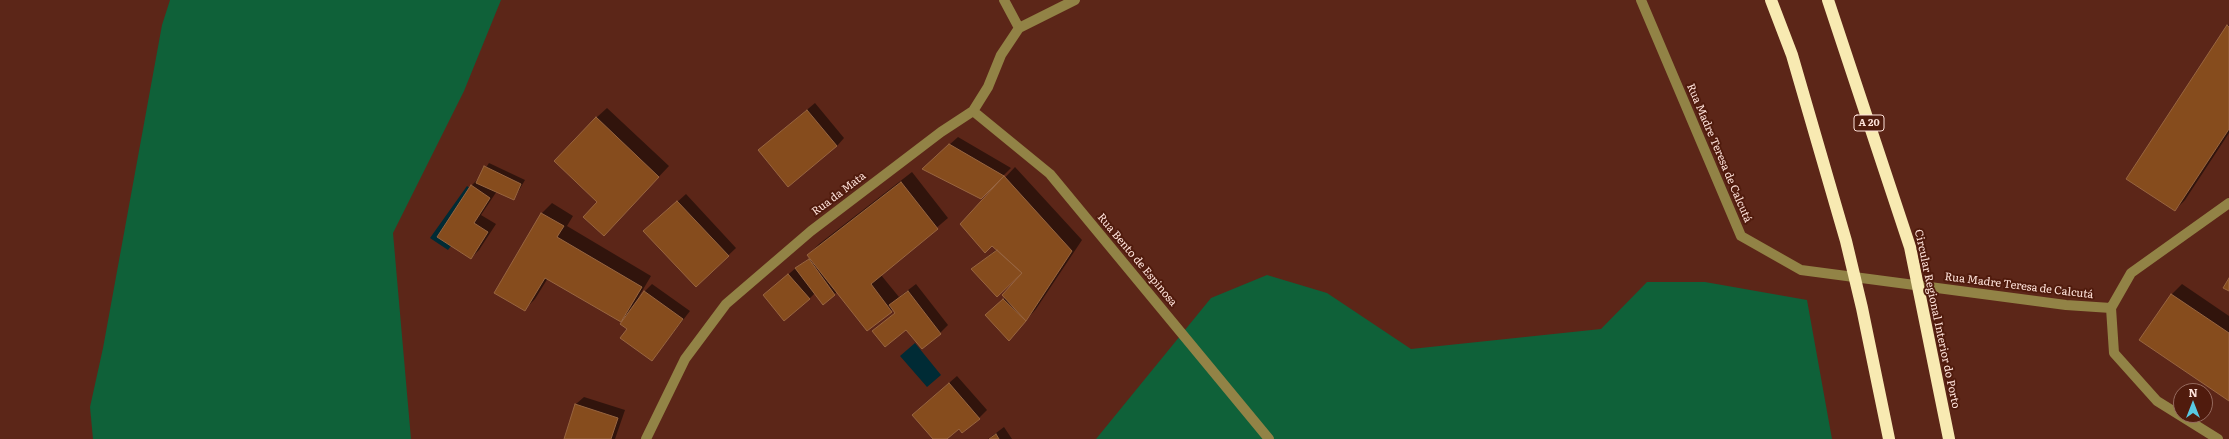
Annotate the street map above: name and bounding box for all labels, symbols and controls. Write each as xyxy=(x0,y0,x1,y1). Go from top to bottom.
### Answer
street label: Rua Madre Teresa de Calcutá xyxy=(1684,82,1754,224)
road number: A 20 xyxy=(1854,115,1884,131)
street label: Rua da Mata xyxy=(809,169,869,219)
street label: Rua Bento de Espinosa xyxy=(1094,211,1180,309)
street label: Circular Regional Interior do Porto xyxy=(1912,228,1962,410)
street label: Rua Madre Teresa de Calcutá xyxy=(1944,270,2094,302)
north arrow xyxy=(2173,383,2213,423)
text: N xyxy=(2188,384,2198,400)

